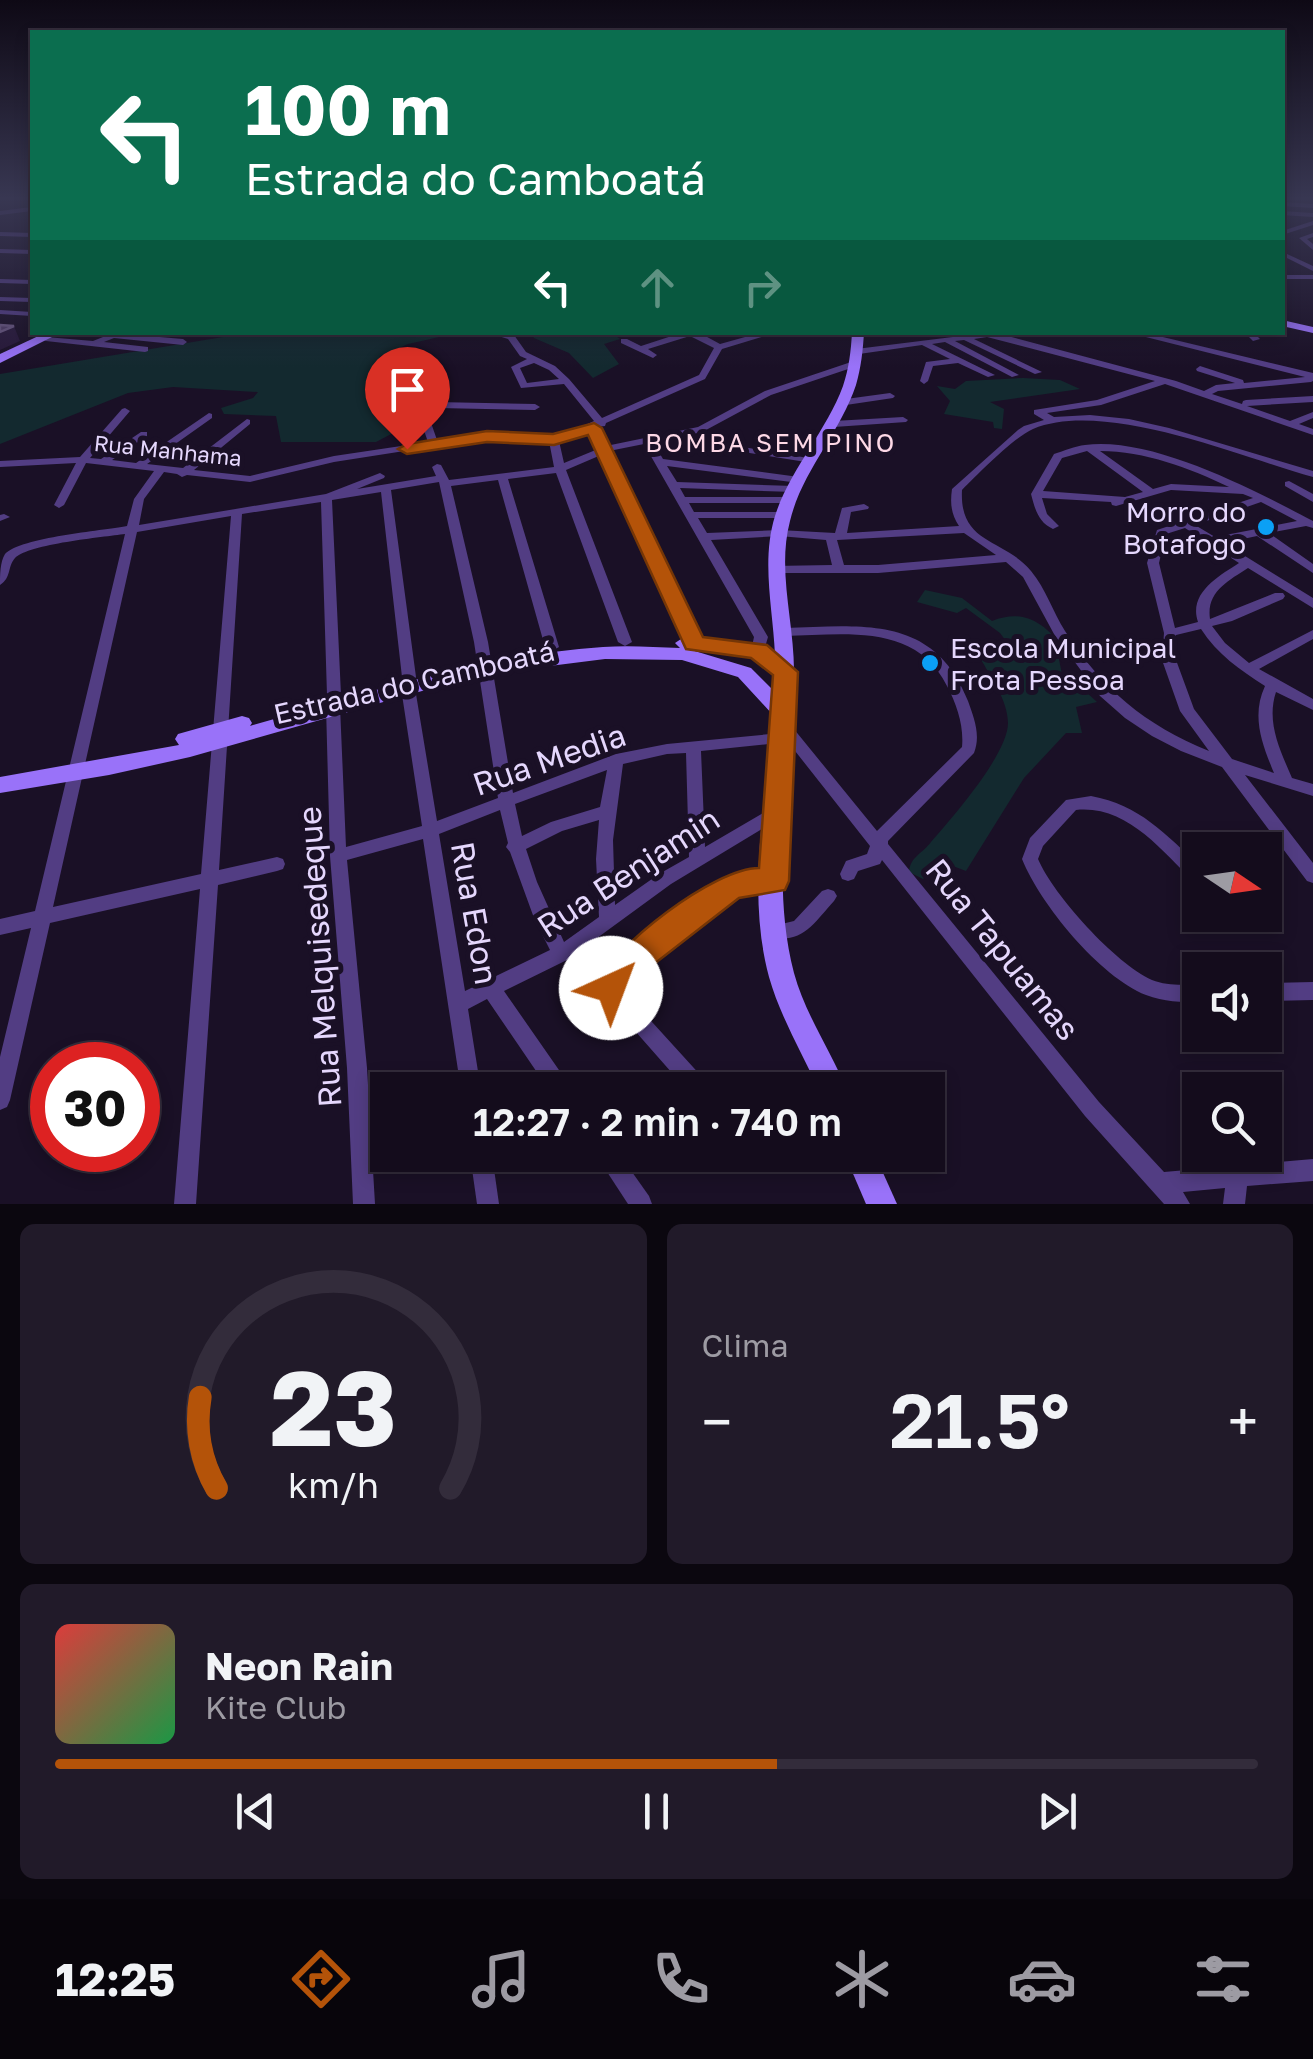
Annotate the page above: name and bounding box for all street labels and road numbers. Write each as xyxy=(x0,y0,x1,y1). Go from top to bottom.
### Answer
street label: Rua Manhama xyxy=(93,429,243,471)
street label: Estrada do Camboatá xyxy=(271,634,557,730)
street label: Rua Media xyxy=(468,715,630,803)
street label: Rua Benjamin xyxy=(530,799,726,945)
street label: Rua Melquisedeque xyxy=(290,805,348,1109)
street label: Rua Edon xyxy=(444,839,506,987)
street label: Rua Tapuamas xyxy=(918,851,1088,1047)

